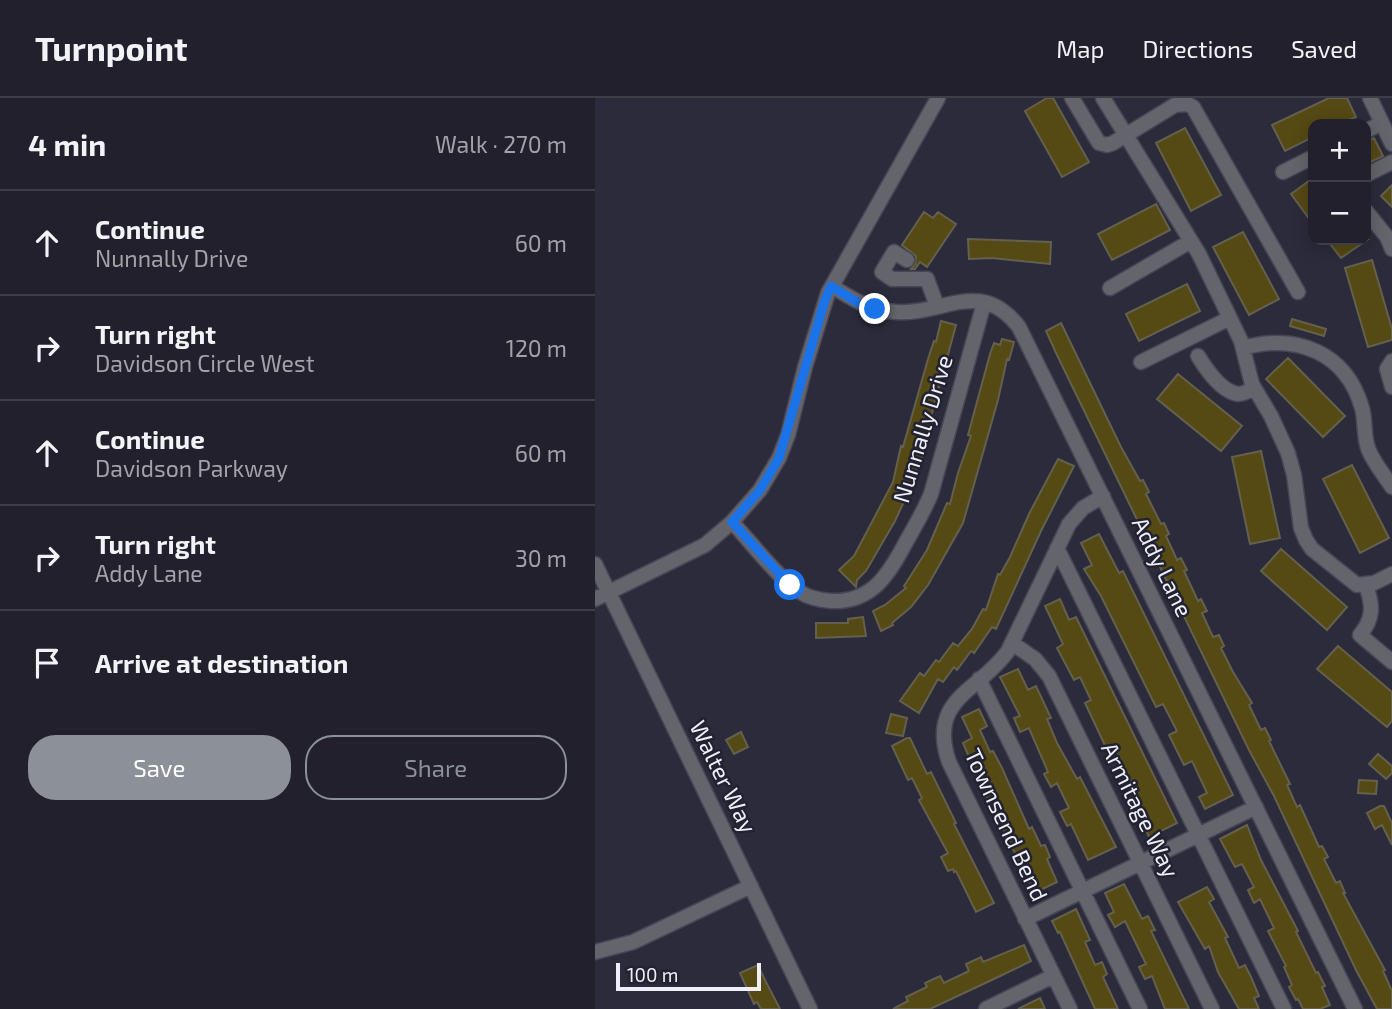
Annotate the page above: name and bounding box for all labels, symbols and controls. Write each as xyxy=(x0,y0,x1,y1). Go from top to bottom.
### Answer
text: Turnpoint xyxy=(35,28,188,68)
text: Map xyxy=(1056,34,1104,63)
text: Directions xyxy=(1142,34,1253,63)
text: Saved xyxy=(1291,34,1357,63)
map controls xyxy=(1308,119,1371,245)
button: + xyxy=(1308,119,1371,182)
text: 4 min xyxy=(28,126,106,162)
text: Walk · 270 m xyxy=(435,130,567,158)
button: − xyxy=(1308,182,1371,245)
text: Continue xyxy=(95,213,205,244)
icon: ahead xyxy=(28,224,66,262)
text: 60 m xyxy=(515,229,567,257)
text: Nunnally Drive xyxy=(95,244,248,272)
route end xyxy=(859,293,890,324)
text: Turn right xyxy=(95,318,216,349)
icon: right xyxy=(28,329,66,367)
text: 120 m xyxy=(506,334,567,362)
text: Davidson Circle West xyxy=(95,349,314,377)
street label: Nunnally Drive xyxy=(886,351,958,506)
text: Continue xyxy=(95,423,205,454)
icon: ahead xyxy=(28,434,66,472)
text: 60 m xyxy=(515,439,567,467)
text: Davidson Parkway xyxy=(95,454,288,482)
street label: Addy Lane xyxy=(1127,512,1199,621)
text: Turn right xyxy=(95,528,216,559)
icon: right xyxy=(28,539,66,577)
text: 30 m xyxy=(515,544,567,572)
text: Addy Lane xyxy=(95,559,203,587)
route start xyxy=(774,569,805,600)
icon: arrive xyxy=(28,644,66,682)
text: Arrive at destination xyxy=(95,647,348,678)
street label: Walter Way xyxy=(685,716,763,837)
button: Save xyxy=(28,735,291,800)
button: Share xyxy=(305,735,567,800)
street label: Armitage Way xyxy=(1096,737,1186,882)
street label: Townsend Bend xyxy=(959,744,1054,905)
scale bar xyxy=(616,960,761,992)
text: 100 m xyxy=(627,963,678,986)

